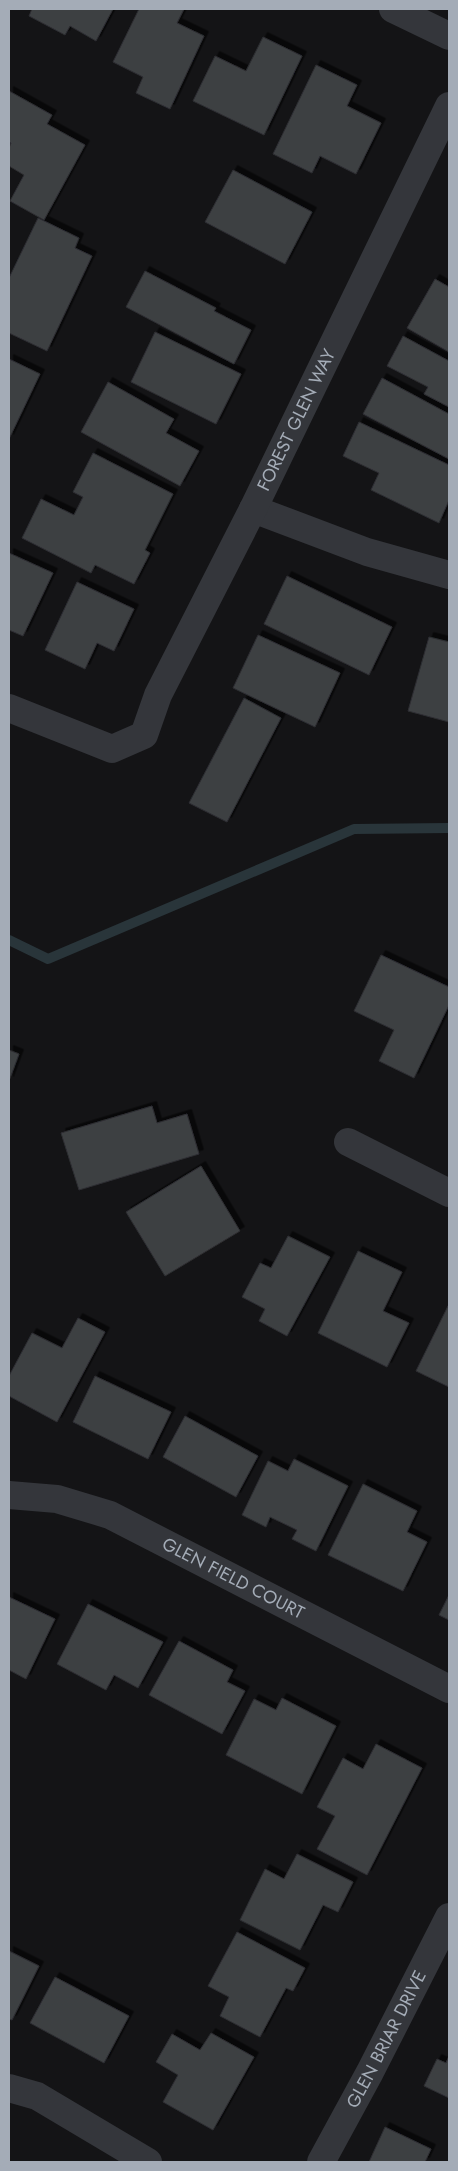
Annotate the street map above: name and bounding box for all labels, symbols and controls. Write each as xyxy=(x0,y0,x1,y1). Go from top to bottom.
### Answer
street label: FOREST GLEN WAY xyxy=(251,344,342,495)
street label: GLEN FIELD COURT xyxy=(158,1531,309,1626)
street label: GLEN BRIAR DRIVE xyxy=(340,1966,433,2113)

